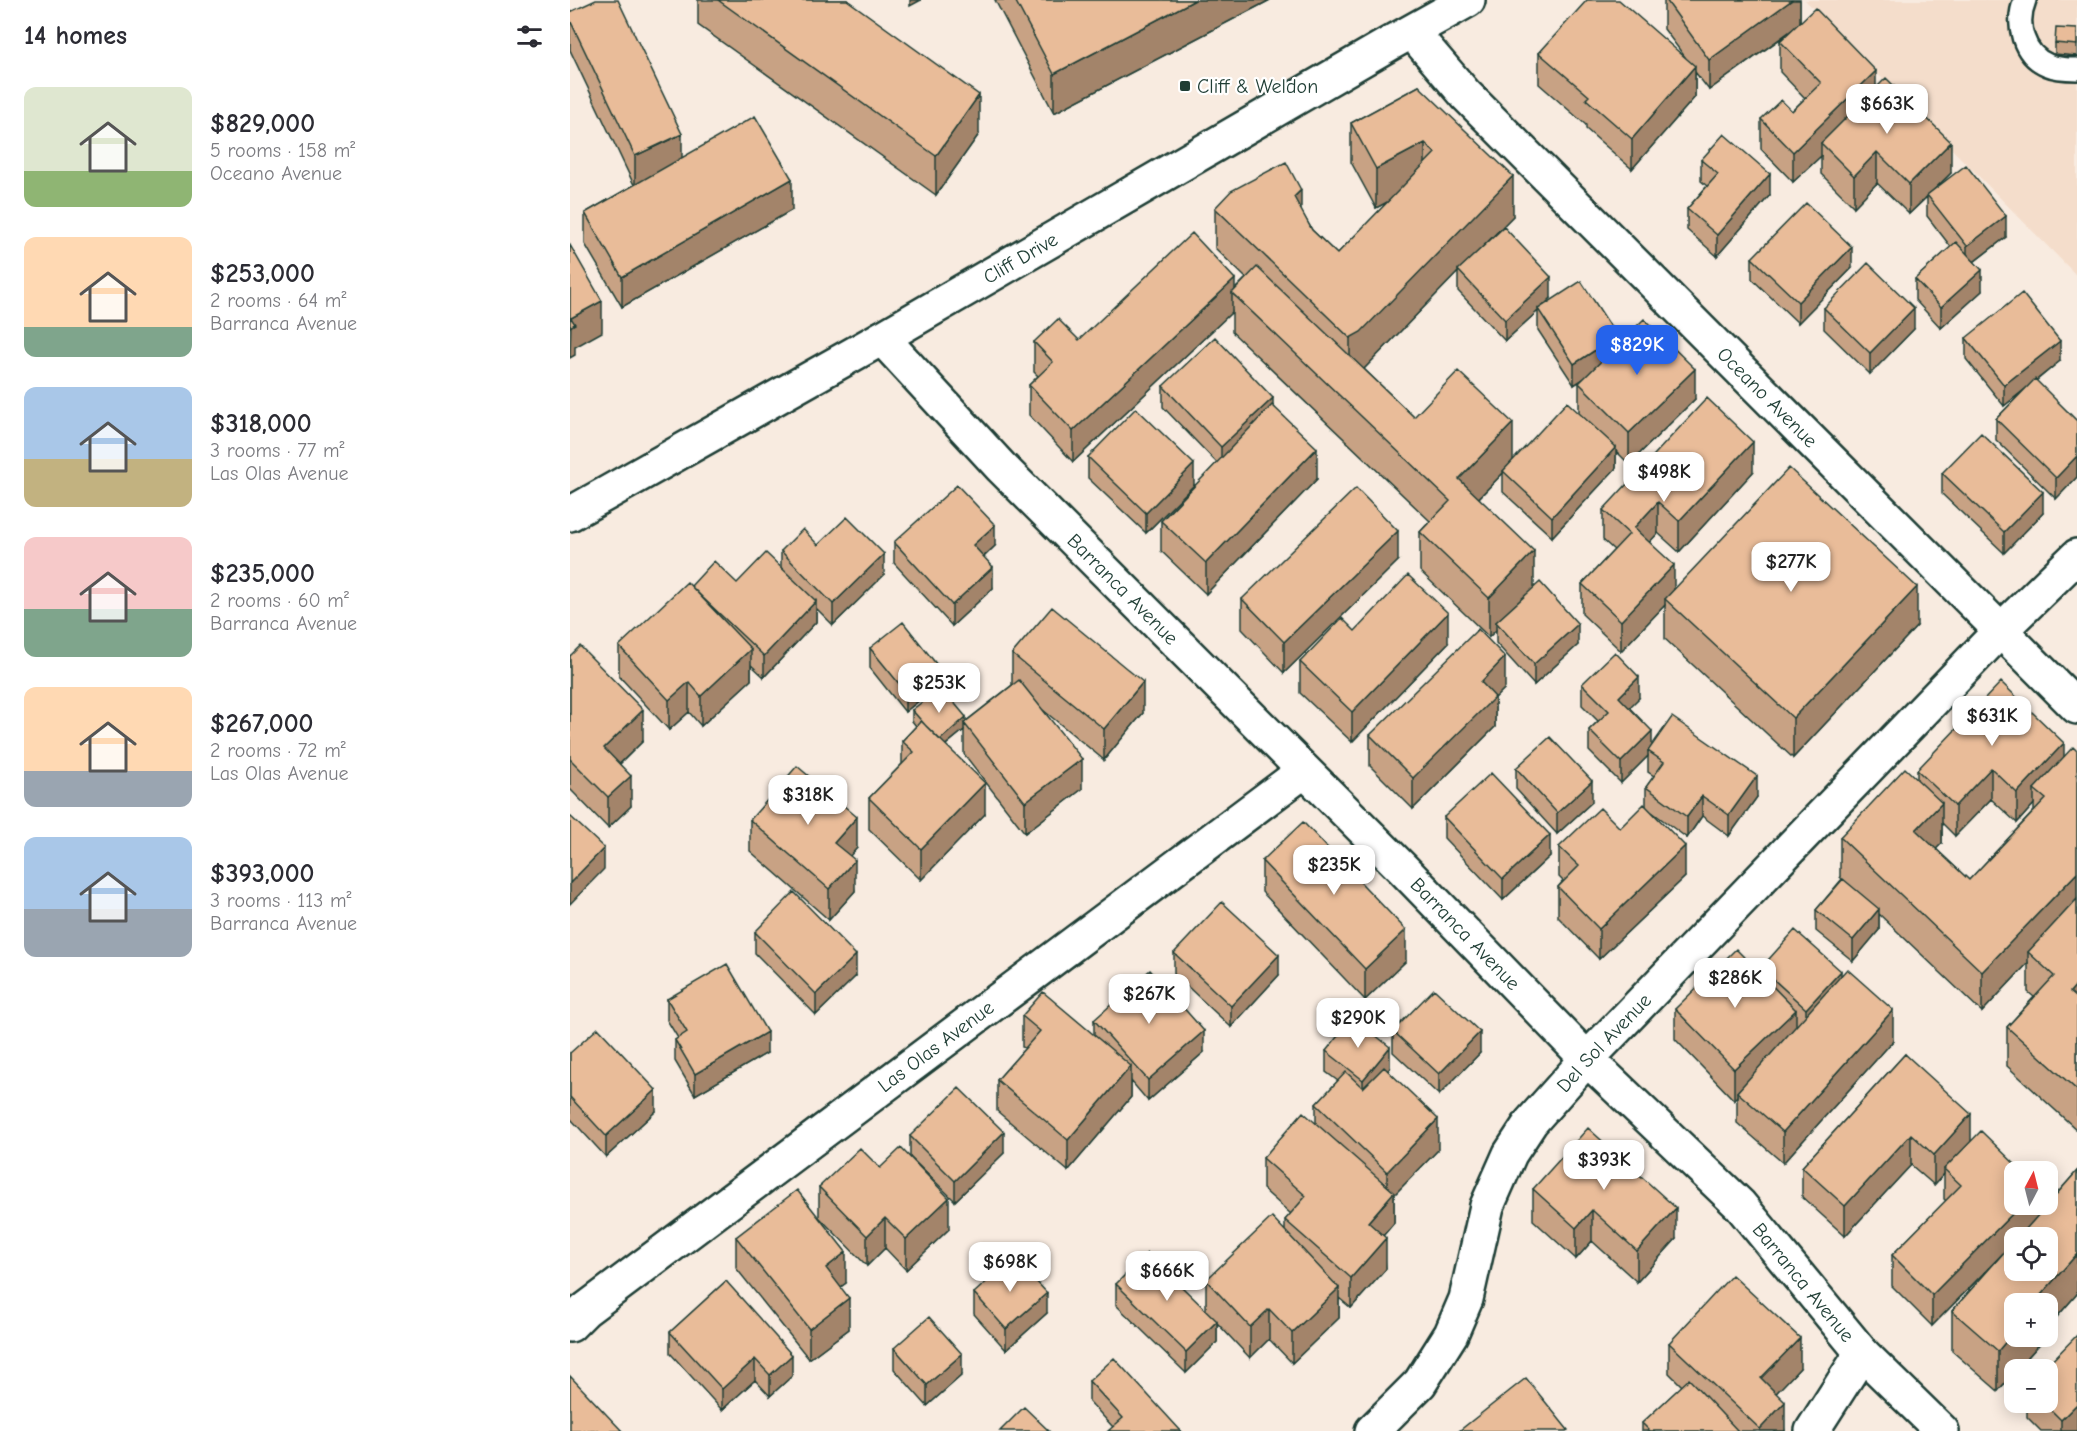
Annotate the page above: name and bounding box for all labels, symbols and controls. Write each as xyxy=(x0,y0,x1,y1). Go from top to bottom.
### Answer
icon: filters xyxy=(513,20,546,53)
text: 14 homes xyxy=(24,21,127,51)
place label: Cliff & Weldon xyxy=(1197,75,1318,98)
marker: Cliff & Weldon xyxy=(1178,79,1192,93)
pin: $663K xyxy=(1845,84,1929,135)
text: $663K xyxy=(1860,92,1914,115)
text: $829,000 xyxy=(210,109,315,139)
icon: home xyxy=(72,111,144,183)
text: 5 rooms · 158 m² xyxy=(210,139,355,162)
text: Oceano Avenue xyxy=(210,162,342,185)
street label: Cliff Drive xyxy=(979,227,1062,288)
text: $253,000 xyxy=(210,259,315,289)
icon: home xyxy=(72,261,144,333)
text: 2 rooms · 64 m² xyxy=(210,289,346,312)
text: Barranca Avenue xyxy=(210,312,357,335)
pin: $829K xyxy=(1595,325,1679,376)
text: $829K xyxy=(1610,333,1664,356)
street label: Oceano Avenue xyxy=(1713,342,1823,452)
text: $318,000 xyxy=(210,409,312,439)
icon: home xyxy=(72,411,144,483)
text: 3 rooms · 77 m² xyxy=(210,439,344,462)
pin: $498K xyxy=(1622,452,1706,503)
text: $498K xyxy=(1637,460,1691,483)
text: Las Olas Avenue xyxy=(210,462,348,485)
street label: Barranca Avenue xyxy=(1063,529,1183,649)
pin: $277K xyxy=(1749,542,1833,593)
text: $277K xyxy=(1765,550,1817,573)
text: $235,000 xyxy=(210,559,315,589)
icon: home xyxy=(72,561,144,633)
text: 2 rooms · 60 m² xyxy=(210,589,349,612)
text: Barranca Avenue xyxy=(210,612,357,635)
pin: $253K xyxy=(897,663,981,714)
text: $253K xyxy=(912,671,966,694)
pin: $631K xyxy=(1950,696,2034,747)
text: $631K xyxy=(1966,704,2018,727)
text: $267,000 xyxy=(210,709,313,739)
icon: home xyxy=(72,711,144,783)
text: 2 rooms · 72 m² xyxy=(210,739,346,762)
text: Las Olas Avenue xyxy=(210,762,348,785)
pin: $318K xyxy=(766,775,850,826)
text: $318K xyxy=(782,783,834,806)
pin: $235K xyxy=(1292,845,1376,896)
text: $235K xyxy=(1307,853,1361,876)
text: $393,000 xyxy=(210,859,314,889)
icon: home xyxy=(72,861,144,933)
street label: Barranca Avenue xyxy=(1406,873,1525,995)
text: 3 rooms · 113 m² xyxy=(210,889,351,912)
text: Barranca Avenue xyxy=(210,912,357,935)
pin: $286K xyxy=(1693,958,1777,1009)
text: $286K xyxy=(1708,966,1762,989)
pin: $267K xyxy=(1107,974,1191,1025)
text: $267K xyxy=(1123,982,1175,1005)
street label: Del Sol Avenue xyxy=(1552,988,1656,1097)
street label: Las Olas Avenue xyxy=(873,996,998,1097)
pin: $290K xyxy=(1316,998,1400,1049)
text: $290K xyxy=(1330,1006,1386,1029)
pin: $393K xyxy=(1562,1140,1646,1191)
text: $393K xyxy=(1577,1148,1631,1171)
north arrow xyxy=(2004,1161,2058,1215)
map controls xyxy=(2004,1161,2058,1413)
street label: Barranca Avenue xyxy=(1748,1218,1859,1346)
button: locate xyxy=(2004,1227,2058,1281)
pin: $698K xyxy=(968,1242,1052,1293)
text: $698K xyxy=(983,1250,1037,1273)
pin: $666K xyxy=(1125,1251,1209,1302)
text: $666K xyxy=(1140,1259,1194,1282)
button: + xyxy=(2004,1293,2058,1347)
button: − xyxy=(2004,1359,2058,1413)

